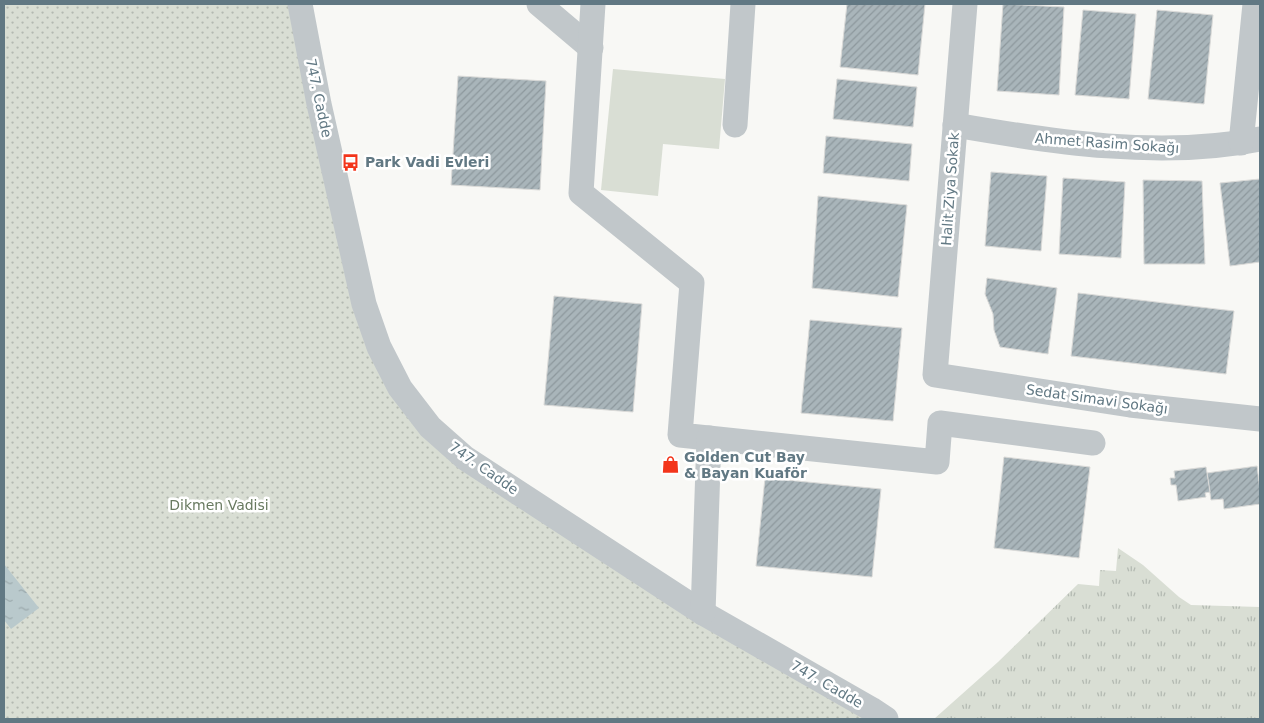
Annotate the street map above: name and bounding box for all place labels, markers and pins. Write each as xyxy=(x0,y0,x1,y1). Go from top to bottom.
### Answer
bus stop icon: Park Vadi Evleri xyxy=(341,152,361,172)
place label: Park Vadi Evleri xyxy=(365,154,489,170)
place label: Golden Cut Bay & Bayan Kuaför xyxy=(684,449,807,481)
shop icon: Golden Cut Bay & Bayan Kuaför xyxy=(660,455,680,475)

